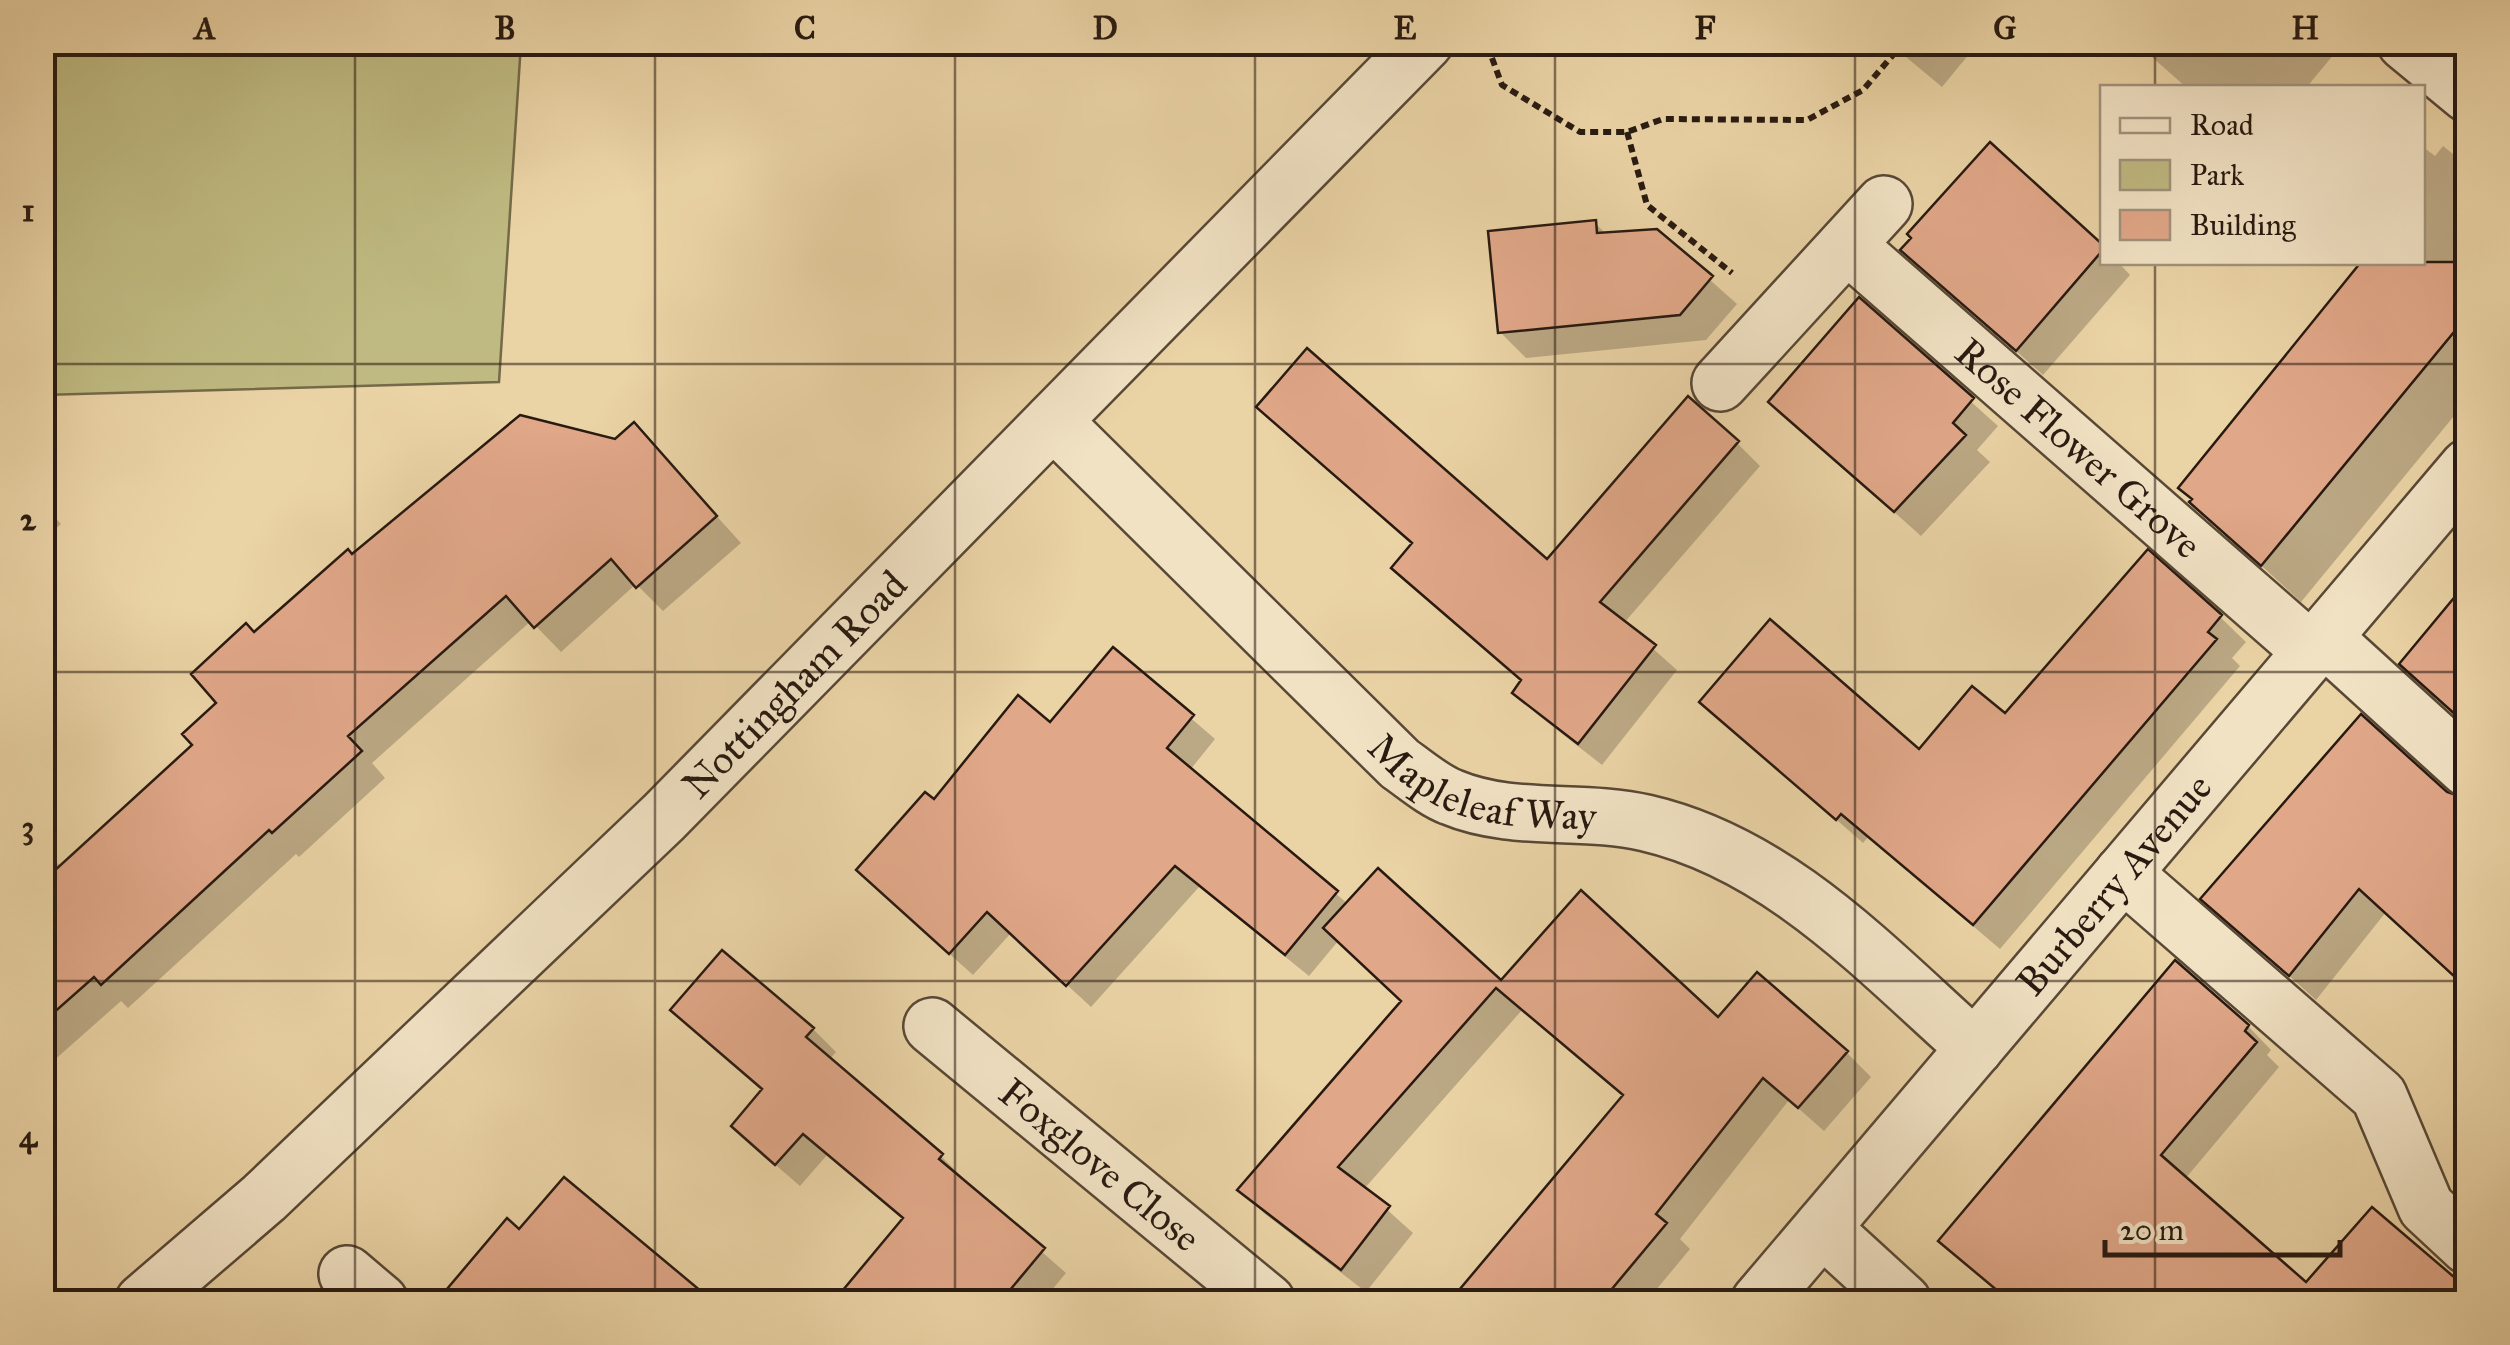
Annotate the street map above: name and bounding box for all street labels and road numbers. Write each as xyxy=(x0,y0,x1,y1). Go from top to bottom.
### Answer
street label: Rose Flower Grove xyxy=(1945,327,2212,569)
street label: Nottingham Road xyxy=(672,560,917,809)
street label: Mapleleaf Way xyxy=(1358,723,1599,841)
street label: Burberry Avenue xyxy=(2006,763,2222,1006)
street label: Foxglove Close xyxy=(989,1068,1211,1262)

